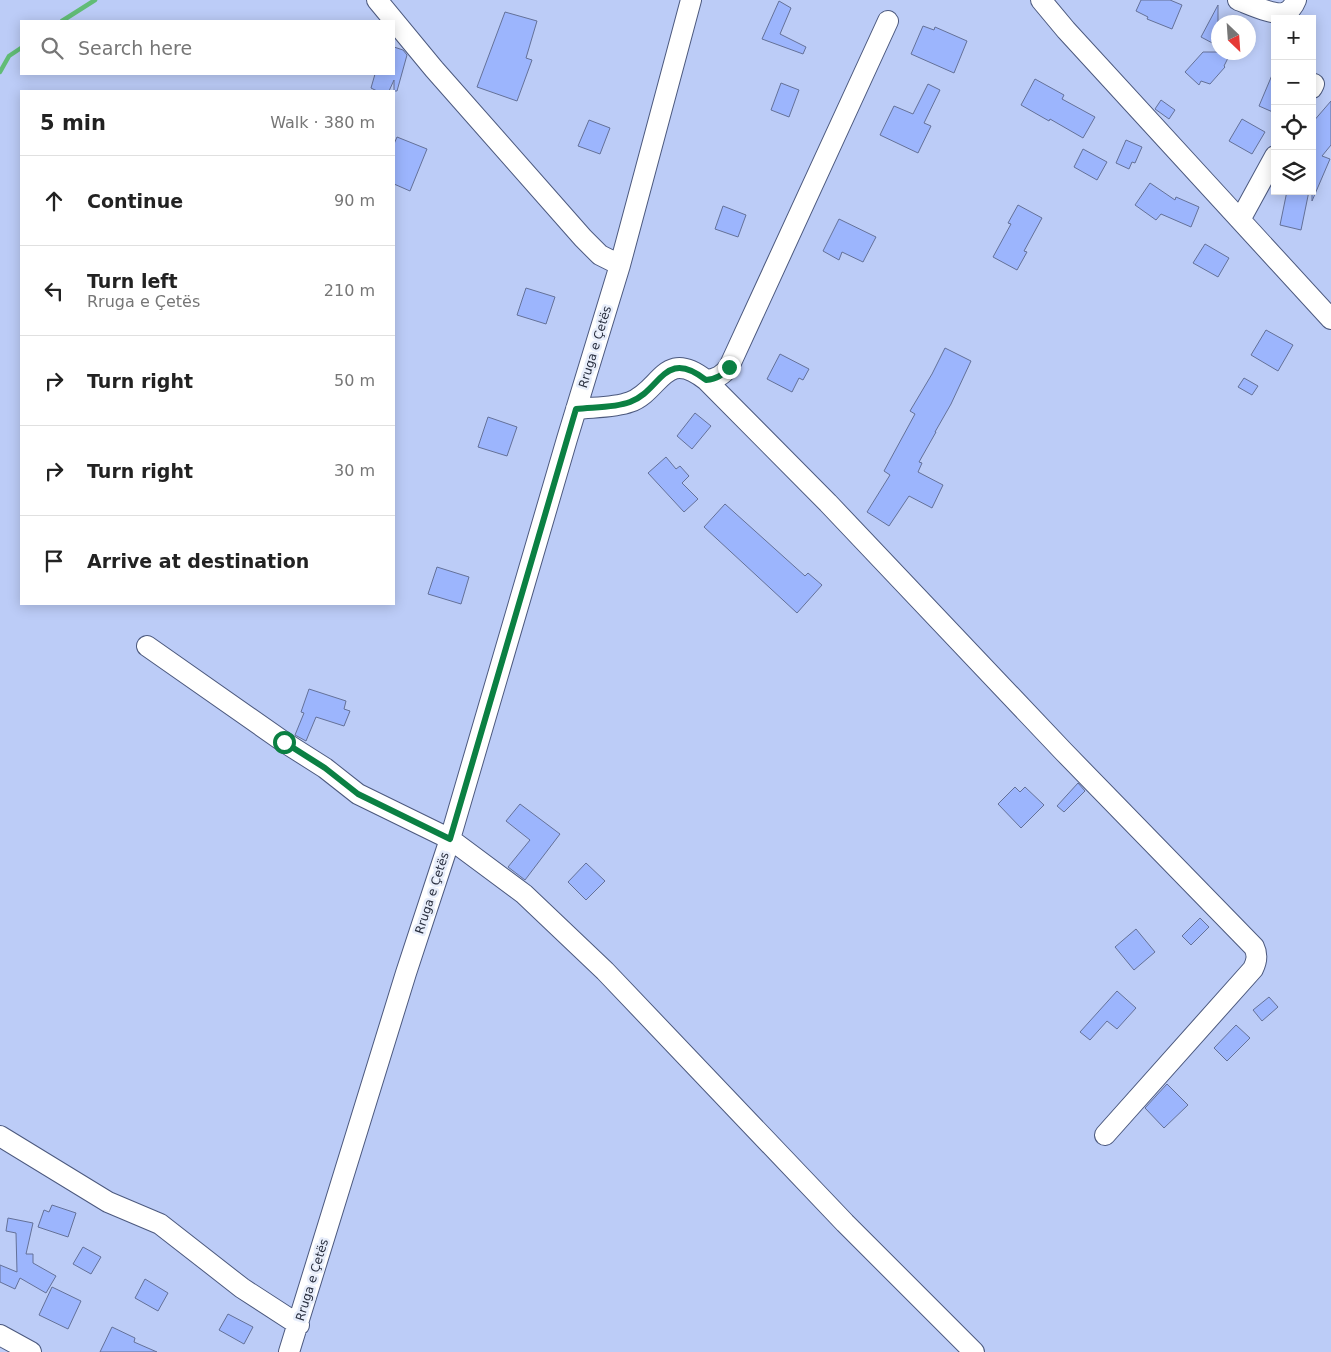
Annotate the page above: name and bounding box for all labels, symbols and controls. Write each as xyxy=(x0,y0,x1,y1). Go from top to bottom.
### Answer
north arrow xyxy=(1211,15,1256,60)
map controls xyxy=(1271,15,1316,195)
button: + xyxy=(1271,15,1316,60)
search box xyxy=(20,20,395,75)
icon: search xyxy=(38,34,66,62)
text: Search here xyxy=(78,37,192,59)
button: − xyxy=(1271,60,1316,105)
button: locate xyxy=(1271,105,1316,150)
text: 5 min xyxy=(40,111,106,135)
text: Walk · 380 m xyxy=(270,113,375,132)
button: layers xyxy=(1271,150,1316,195)
icon: ahead xyxy=(40,187,68,215)
text: Continue xyxy=(87,190,183,212)
text: 90 m xyxy=(334,191,375,210)
text: Turn left xyxy=(87,270,178,292)
icon: left xyxy=(40,277,68,305)
text: 210 m xyxy=(324,281,375,300)
text: Rruga e Çetës xyxy=(87,292,200,311)
street label: Rruga e Çetës xyxy=(576,304,614,390)
route end xyxy=(718,356,741,379)
icon: right xyxy=(40,367,68,395)
text: Turn right xyxy=(87,370,193,392)
text: 50 m xyxy=(334,371,375,390)
icon: right xyxy=(40,457,68,485)
text: Turn right xyxy=(87,460,193,482)
text: 30 m xyxy=(334,461,375,480)
icon: arrive xyxy=(40,547,68,575)
text: Arrive at destination xyxy=(87,550,309,572)
route start xyxy=(273,731,296,754)
street label: Rruga e Çetës xyxy=(412,850,452,936)
street label: Rruga e Çetës xyxy=(293,1237,331,1323)

